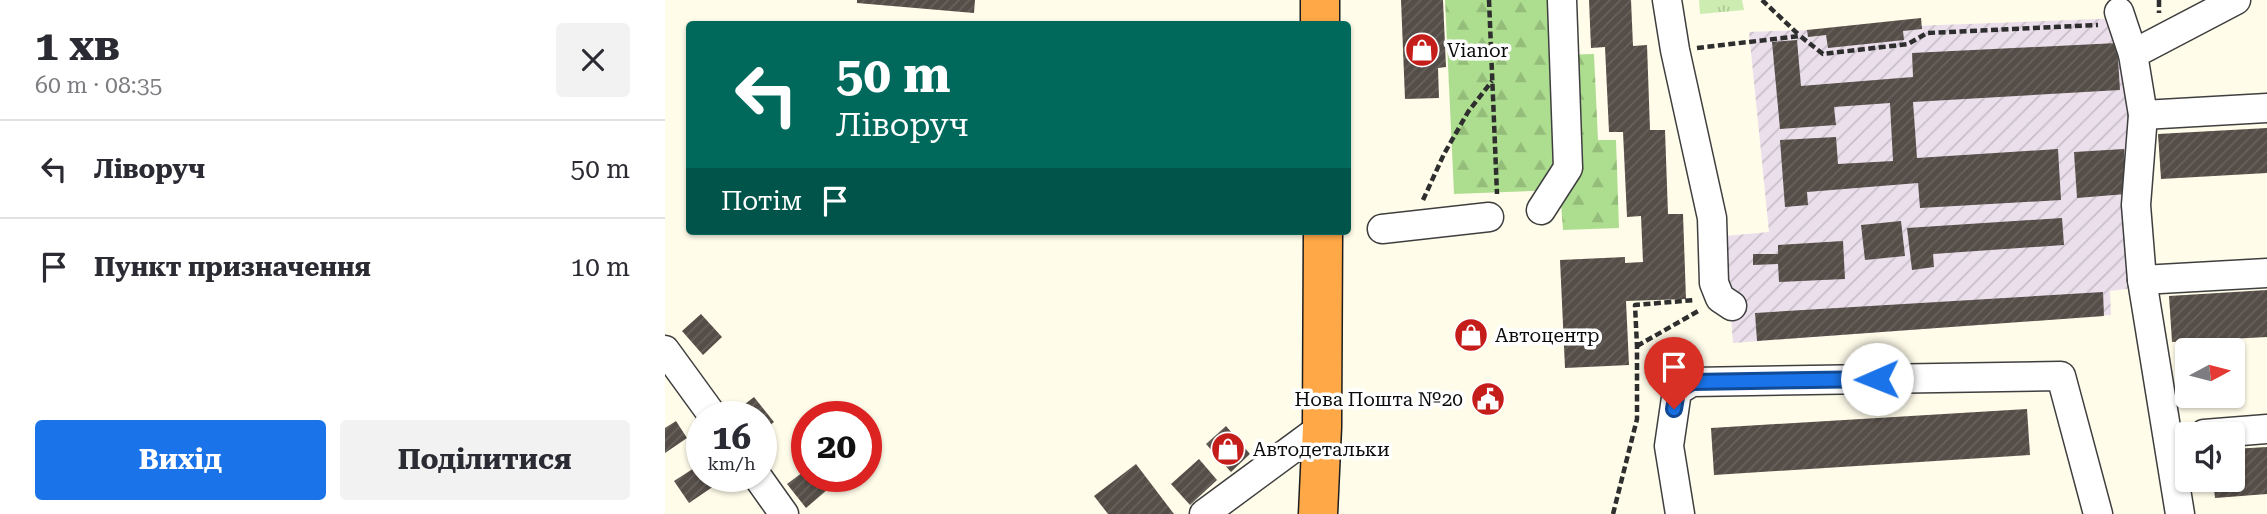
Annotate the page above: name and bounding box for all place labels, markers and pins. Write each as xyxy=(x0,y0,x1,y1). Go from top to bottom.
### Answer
shop icon: Vianor xyxy=(1403,31,1441,69)
place label: Vianor xyxy=(1447,39,1509,62)
shop icon: Автоцентр xyxy=(1452,316,1490,354)
place label: Автоцентр xyxy=(1495,324,1600,347)
pin xyxy=(1644,337,1704,409)
public building icon: Нова Пошта №20 xyxy=(1469,380,1507,418)
place label: Нова Пошта №20 xyxy=(1295,388,1463,411)
shop icon: Автодетальки xyxy=(1209,430,1247,468)
place label: Автодетальки xyxy=(1253,438,1390,461)

